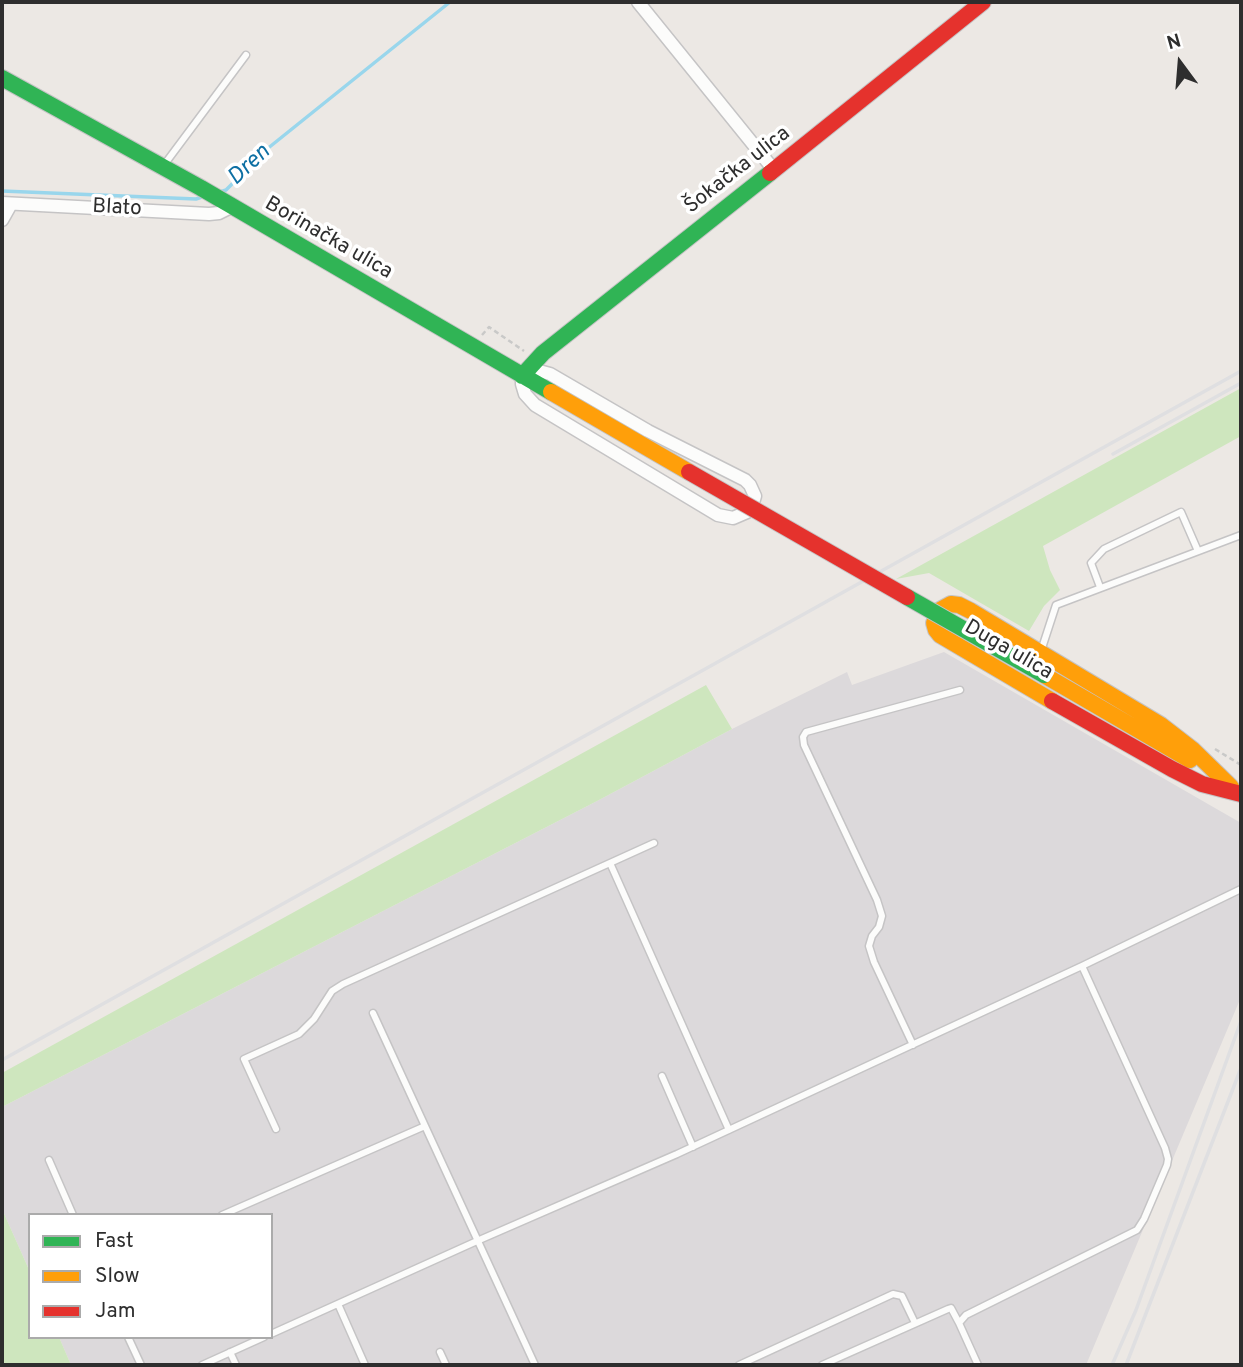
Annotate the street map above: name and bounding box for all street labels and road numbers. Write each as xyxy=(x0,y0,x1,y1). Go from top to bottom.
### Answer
street label: Šokačka ulica xyxy=(680,122,796,220)
street label: Borinačka ulica xyxy=(260,192,396,286)
street label: Blato xyxy=(92,195,142,223)
street label: Duga ulica xyxy=(959,616,1057,686)

